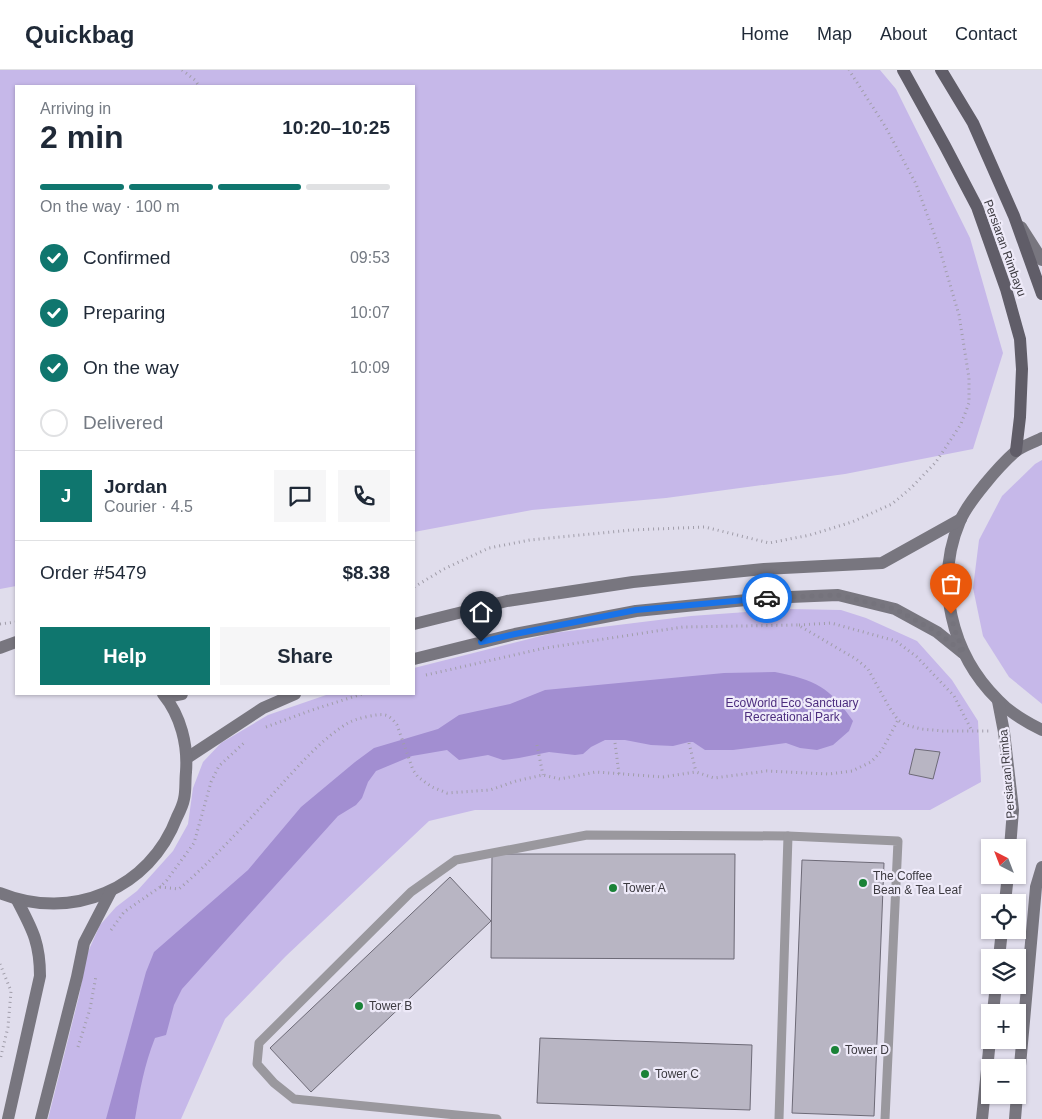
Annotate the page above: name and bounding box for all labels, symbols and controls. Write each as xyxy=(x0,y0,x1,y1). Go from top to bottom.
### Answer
text: Quickbag xyxy=(25,21,134,48)
text: Home xyxy=(741,24,789,44)
text: Map xyxy=(817,24,852,44)
text: About xyxy=(880,24,927,44)
text: Contact xyxy=(955,24,1017,44)
text: Arriving in xyxy=(40,100,111,117)
text: 10:20–10:25 xyxy=(282,117,390,138)
text: 2 min xyxy=(40,119,124,155)
text: On the way · 100 m xyxy=(40,198,180,215)
street label: Persiaran Rimbayu xyxy=(981,198,1029,298)
icon: check xyxy=(40,244,68,272)
text: Confirmed xyxy=(83,247,171,268)
text: 09:53 xyxy=(350,249,390,266)
icon: check xyxy=(40,299,68,327)
text: Preparing xyxy=(83,302,165,323)
text: 10:07 xyxy=(350,304,390,321)
icon: check xyxy=(40,354,68,382)
text: On the way xyxy=(83,357,179,378)
text: 10:09 xyxy=(350,359,390,376)
text: Delivered xyxy=(83,412,163,433)
button: chat xyxy=(274,470,326,522)
button: phone xyxy=(338,470,390,522)
text: Jordan xyxy=(104,476,167,497)
text: J xyxy=(61,485,71,506)
text: Courier · 4.5 xyxy=(104,498,193,515)
text: Order #5479 xyxy=(40,562,147,583)
text: $8.38 xyxy=(342,562,390,583)
pin xyxy=(930,563,972,614)
icon: bag xyxy=(937,570,965,598)
courier xyxy=(742,573,792,623)
icon: car xyxy=(753,584,781,612)
pin xyxy=(460,591,502,642)
icon: home xyxy=(467,598,495,626)
button: Help xyxy=(40,627,210,685)
button: Share xyxy=(220,627,390,685)
park label: EcoWorld Eco Sanctuary Recreational Park xyxy=(725,696,859,724)
street label: Persiaran Rimba xyxy=(996,729,1018,819)
north arrow xyxy=(981,839,1026,884)
map controls xyxy=(981,839,1026,1104)
place label: The Coffee Bean & Tea Leaf xyxy=(873,869,962,897)
marker: The Coffee Bean & Tea Leaf xyxy=(857,877,869,889)
place label: Tower A xyxy=(623,881,666,895)
marker: Tower A xyxy=(607,882,619,894)
button: locate xyxy=(981,894,1026,939)
button: layers xyxy=(981,949,1026,994)
place label: Tower B xyxy=(369,999,412,1013)
marker: Tower B xyxy=(353,1000,365,1012)
button: + xyxy=(981,1004,1026,1049)
place label: Tower D xyxy=(845,1043,889,1057)
marker: Tower D xyxy=(829,1044,841,1056)
button: − xyxy=(981,1059,1026,1104)
place label: Tower C xyxy=(655,1067,699,1081)
marker: Tower C xyxy=(639,1068,651,1080)

